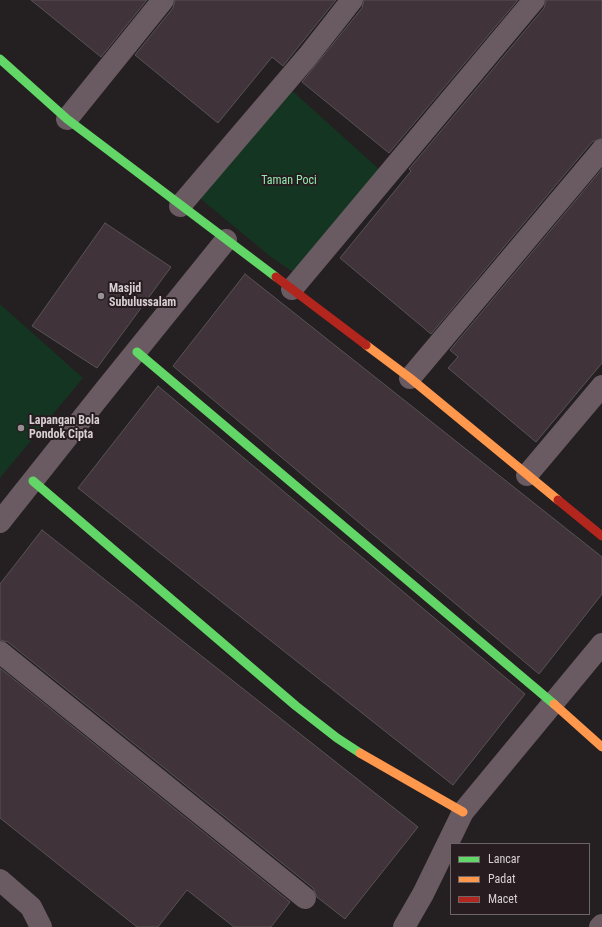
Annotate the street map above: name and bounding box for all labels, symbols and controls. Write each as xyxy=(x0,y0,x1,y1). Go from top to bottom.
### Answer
park label: Taman Poci xyxy=(261,174,317,188)
place label: Masjid Subulussalam xyxy=(109,282,176,310)
marker: Masjid Subulussalam xyxy=(96,291,106,301)
place label: Lapangan Bola Pondok Cipta xyxy=(29,414,100,442)
marker: Lapangan Bola Pondok Cipta xyxy=(16,423,26,433)
legend xyxy=(450,843,590,915)
text: Lancar xyxy=(488,852,520,866)
text: Padat xyxy=(488,872,516,886)
text: Macet xyxy=(488,892,518,906)

